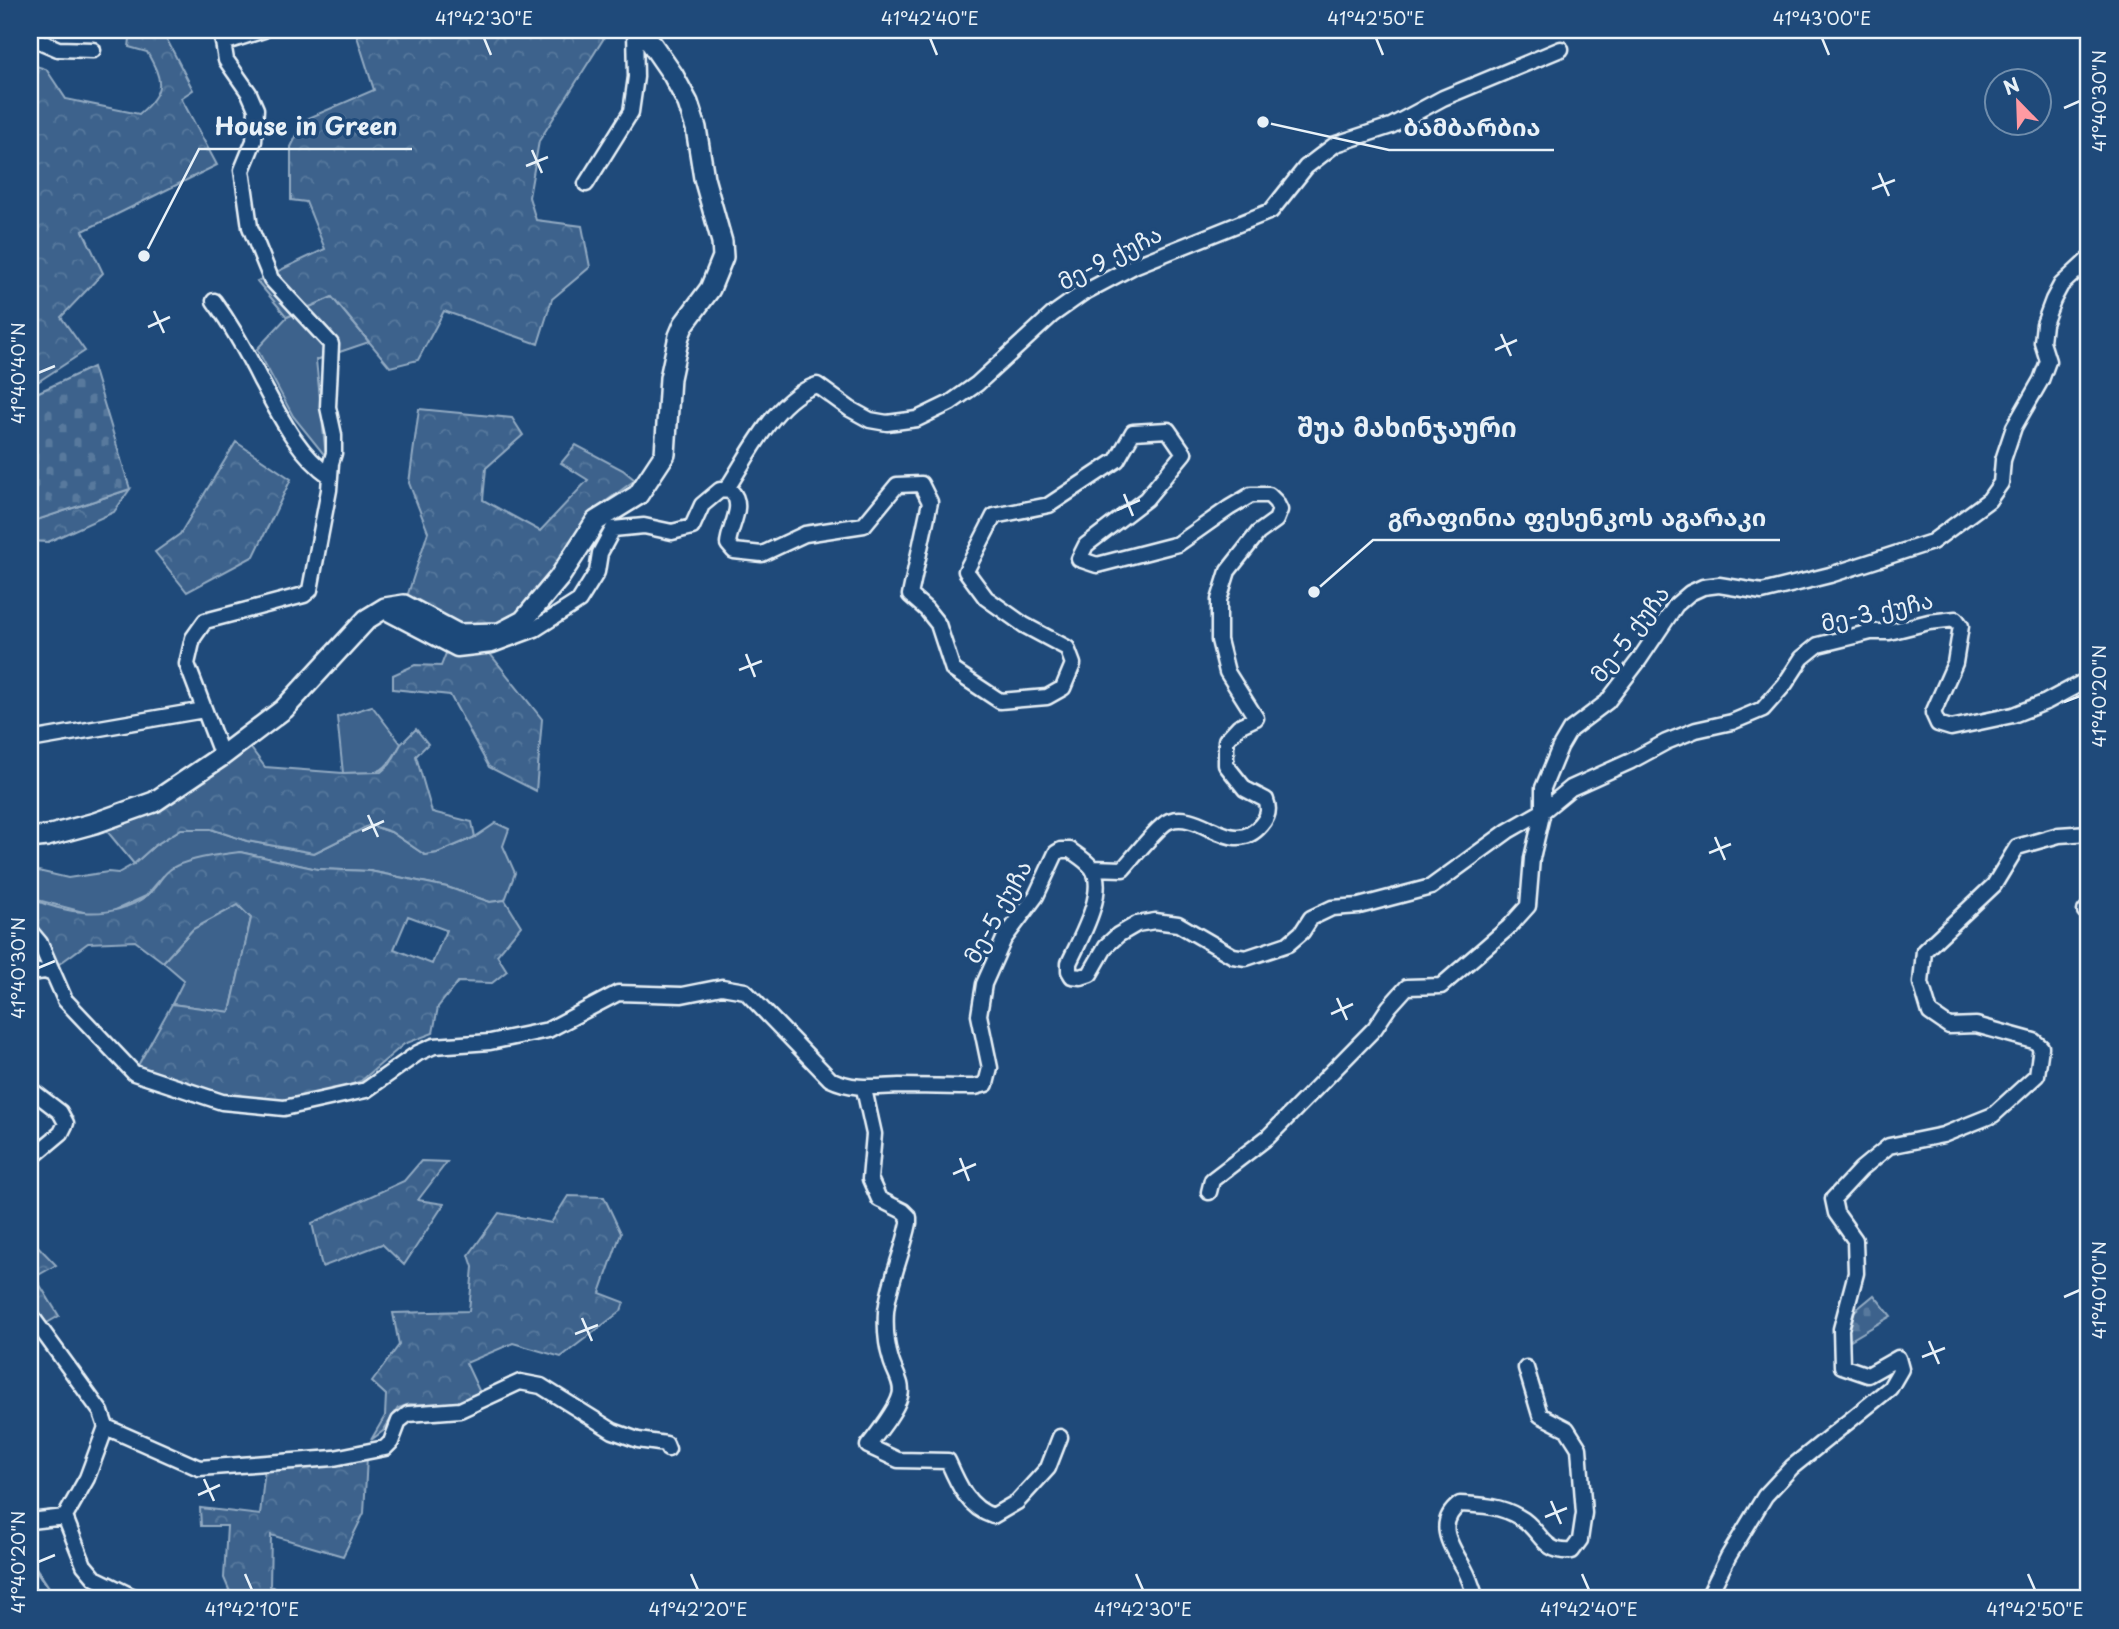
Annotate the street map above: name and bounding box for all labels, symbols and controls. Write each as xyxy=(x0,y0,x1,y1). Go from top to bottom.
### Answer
text: 41°42'30"E xyxy=(435,4,533,31)
text: 41°42'40"E xyxy=(881,4,979,31)
text: 41°42'50"E xyxy=(1327,4,1425,31)
text: 41°43'00"E xyxy=(1773,4,1871,31)
text: 41°40'30"N xyxy=(2085,50,2112,152)
north arrow xyxy=(1982,66,2052,136)
text: N xyxy=(1999,70,2023,101)
callout: House in Green xyxy=(199,104,412,149)
callout: ბამბარბია xyxy=(1389,105,1554,150)
text: House in Green xyxy=(215,107,397,143)
text: ბამბარბია xyxy=(1403,108,1541,144)
street label: მე-9 ქუჩა xyxy=(1051,216,1167,298)
text: 41°40'40"N xyxy=(4,322,31,424)
district label: შუა მახინჯაური xyxy=(1297,407,1517,446)
callout: გრაფინია ფესენკოს აგარაკი xyxy=(1373,495,1780,540)
text: გრაფინია ფესენკოს აგარაკი xyxy=(1388,498,1766,534)
street label: მე-5 ქუჩა xyxy=(1581,577,1677,689)
street label: მე-3 ქუჩა xyxy=(1817,582,1936,639)
text: 41°40'20"N xyxy=(2085,645,2112,747)
street label: მე-5 ქუჩა xyxy=(954,853,1040,969)
text: 41°40'30"N xyxy=(4,917,31,1019)
text: 41°40'10"N xyxy=(2085,1241,2112,1339)
text: 41°40'20"N xyxy=(4,1511,31,1613)
text: 41°42'10"E xyxy=(205,1595,299,1622)
text: 41°42'20"E xyxy=(649,1595,747,1622)
text: 41°42'30"E xyxy=(1094,1595,1192,1622)
text: 41°42'40"E xyxy=(1540,1595,1638,1622)
text: 41°42'50"E xyxy=(1986,1595,2084,1622)

